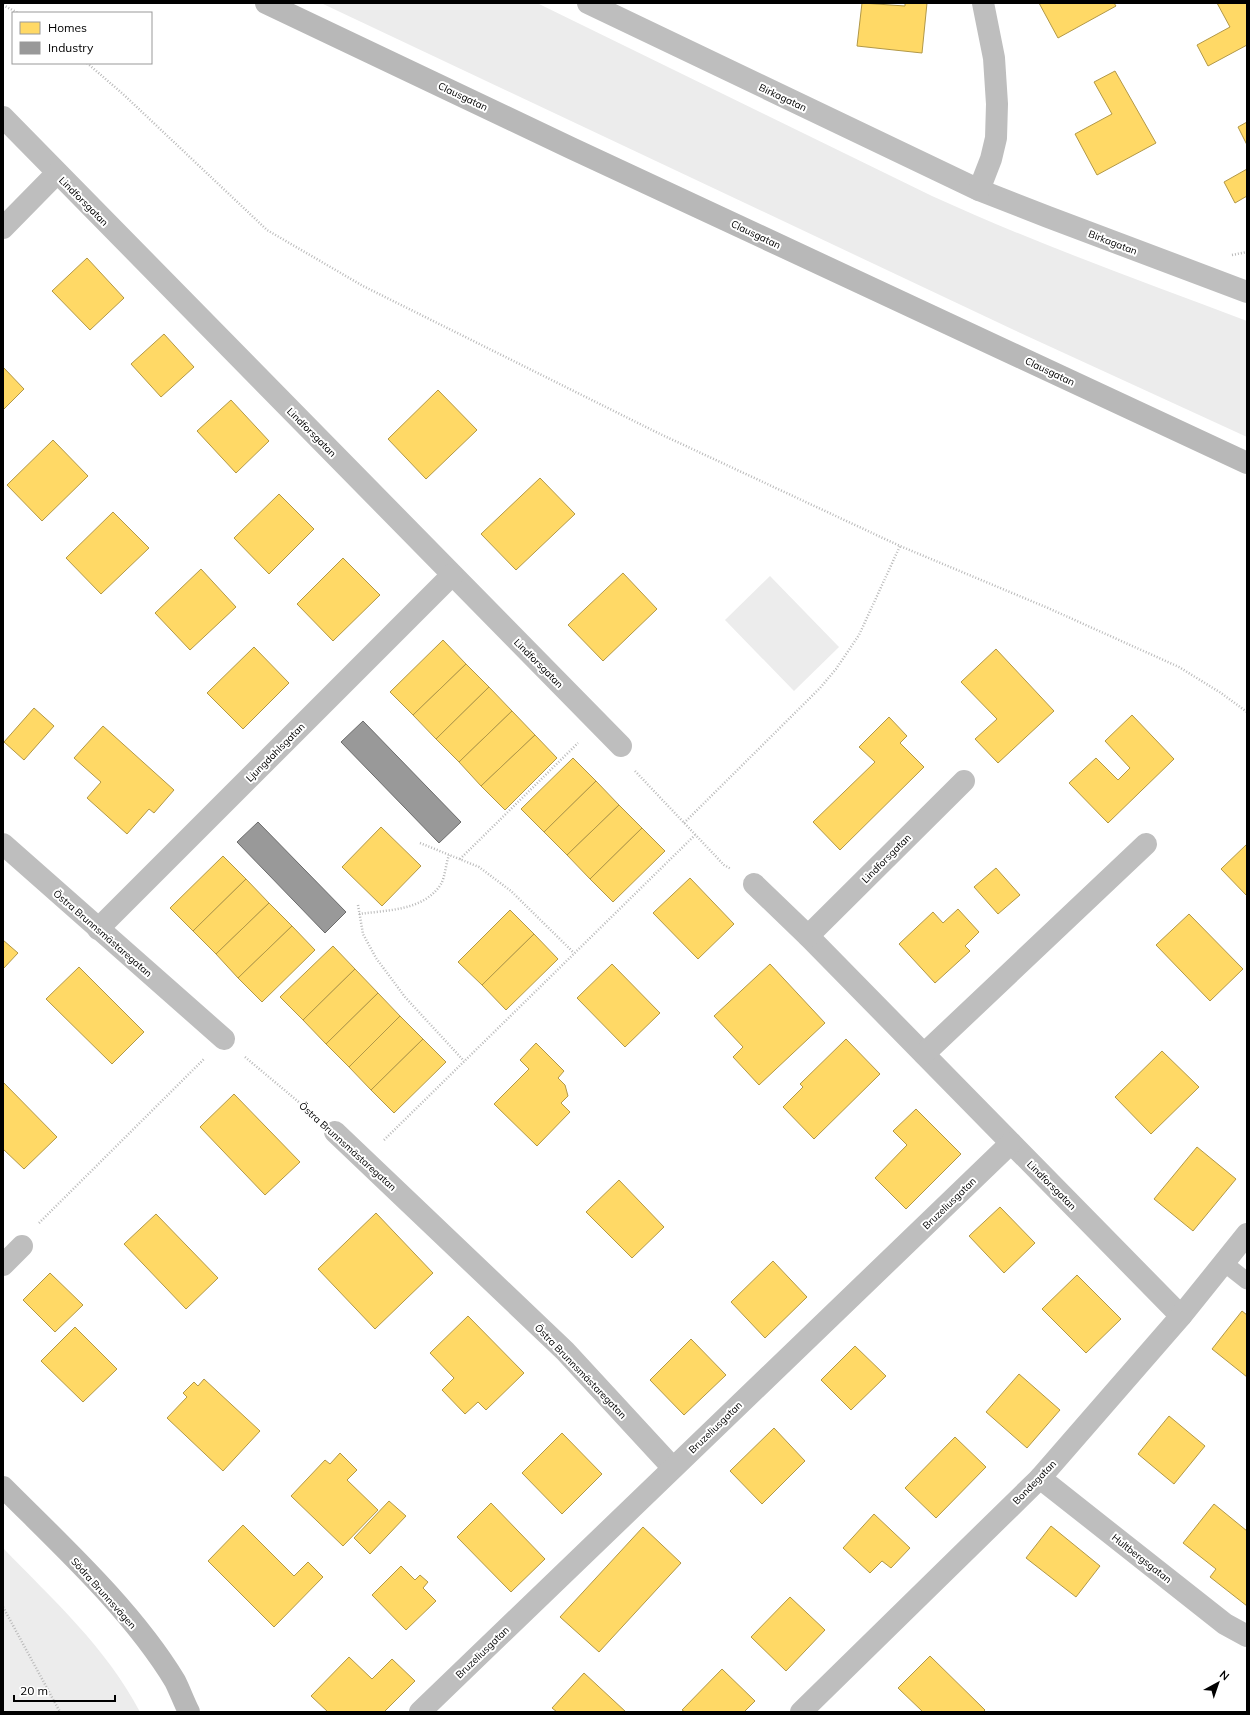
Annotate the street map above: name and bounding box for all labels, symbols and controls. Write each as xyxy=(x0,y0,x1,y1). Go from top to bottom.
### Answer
legend xyxy=(12,12,152,64)
text: Homes xyxy=(48,20,87,35)
text: Industry xyxy=(48,40,94,55)
street label: Clausgatan xyxy=(436,79,490,114)
street label: Birkagatan xyxy=(757,81,809,114)
street label: Lindforsgatan xyxy=(56,174,111,229)
street label: Clausgatan xyxy=(729,217,783,252)
street label: Birkagatan xyxy=(1087,227,1139,258)
street label: Clausgatan xyxy=(1023,354,1077,389)
street label: Lindforsgatan xyxy=(284,405,339,460)
street label: Lindforsgatan xyxy=(511,636,566,691)
street label: Ljungdahlsgatan xyxy=(243,720,308,785)
street label: Lindforsgatan xyxy=(859,831,914,886)
street label: Östra Brunnsmästaregatan xyxy=(51,887,155,980)
street label: Östra Brunnsmästaregatan xyxy=(296,1099,399,1194)
street label: Lindforsgatan xyxy=(1024,1158,1079,1213)
street label: Bruzeliusgatan xyxy=(920,1174,979,1232)
street label: Östra Brunnsmästaregatan xyxy=(532,1321,629,1422)
street label: Bruzeliusgatan xyxy=(686,1398,745,1456)
street label: Bondegatan xyxy=(1010,1457,1059,1507)
street label: Hultbergsgatan xyxy=(1109,1531,1174,1586)
street label: Södra Brunnsvägen xyxy=(68,1555,139,1632)
street label: Bruzeliusgatan xyxy=(453,1623,512,1681)
north arrow xyxy=(1198,1663,1238,1703)
text: N xyxy=(1217,1667,1232,1683)
scale bar xyxy=(14,1677,115,1703)
text: 20 m xyxy=(20,1683,48,1698)

